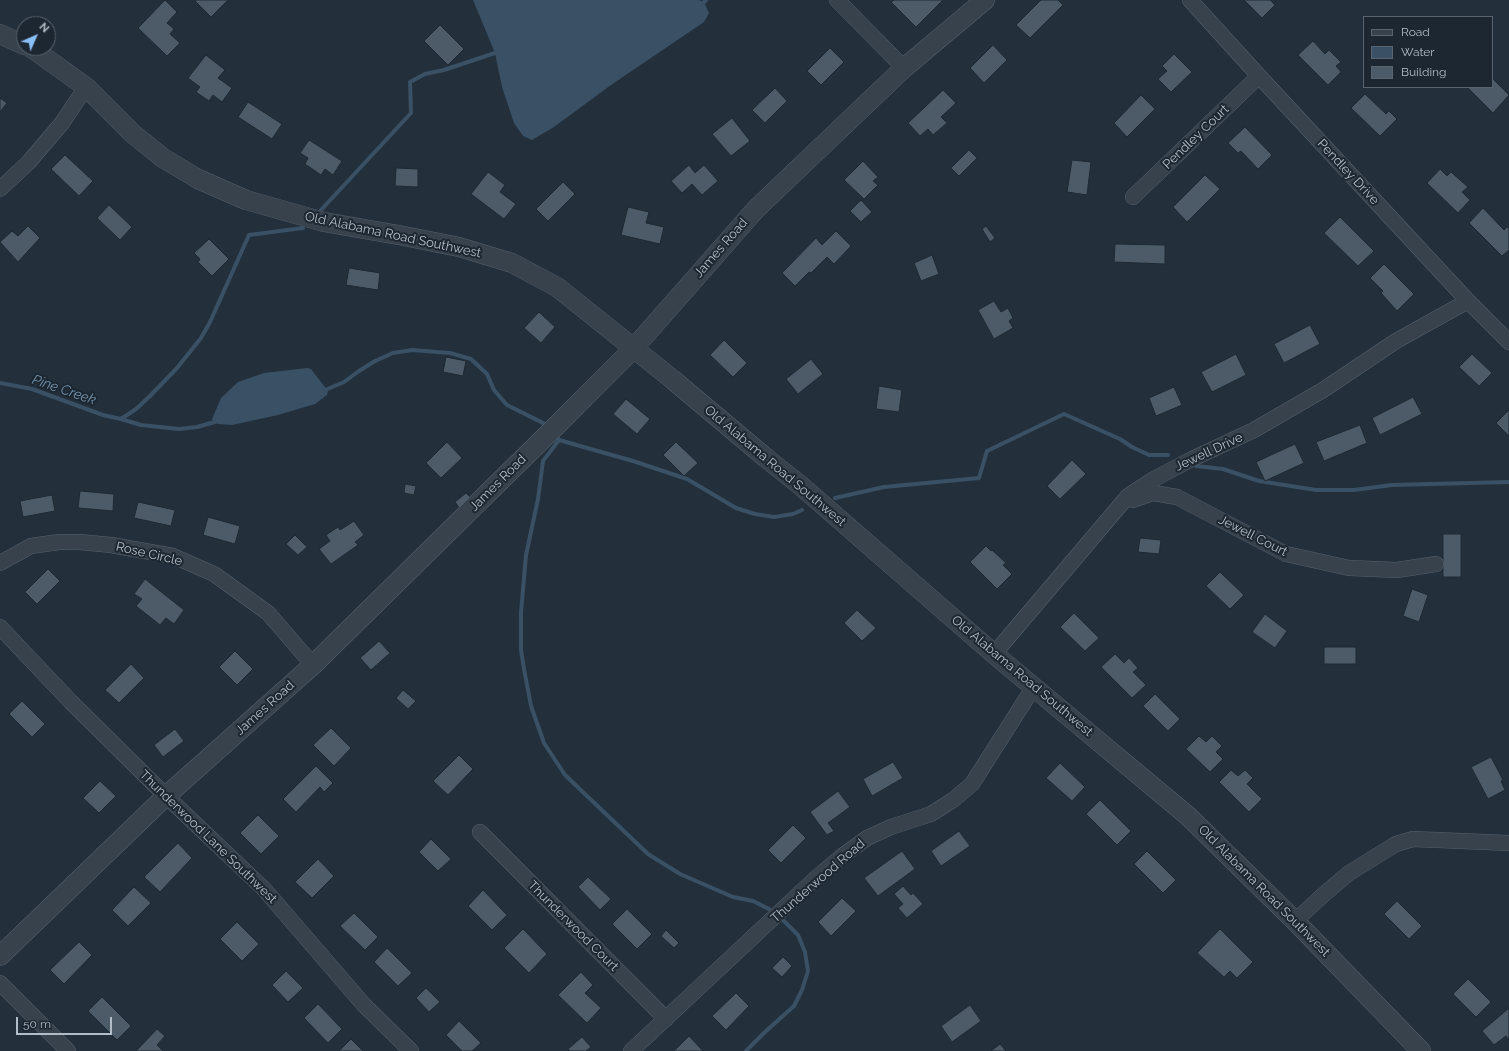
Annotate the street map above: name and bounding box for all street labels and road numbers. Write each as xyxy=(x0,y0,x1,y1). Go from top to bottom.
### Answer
street label: Pendley Court xyxy=(1160,102,1232,172)
street label: Pendley Drive xyxy=(1314,136,1382,208)
street label: Old Alabama Road Southwest xyxy=(303,209,483,261)
street label: James Road xyxy=(691,215,751,281)
street label: Old Alabama Road Southwest xyxy=(701,402,849,530)
street label: Jewell Drive xyxy=(1173,430,1245,474)
street label: James Road xyxy=(466,451,530,515)
street label: Jewell Court xyxy=(1216,512,1290,560)
street label: Rose Circle xyxy=(114,539,184,569)
street label: Old Alabama Road Southwest xyxy=(948,612,1096,740)
street label: James Road xyxy=(232,678,298,738)
street label: Thunderwood Lane Southwest xyxy=(136,767,280,907)
street label: Old Alabama Road Southwest xyxy=(1195,822,1333,960)
street label: Thunderwood Road xyxy=(768,836,868,926)
street label: Thunderwood Court xyxy=(524,877,622,975)

